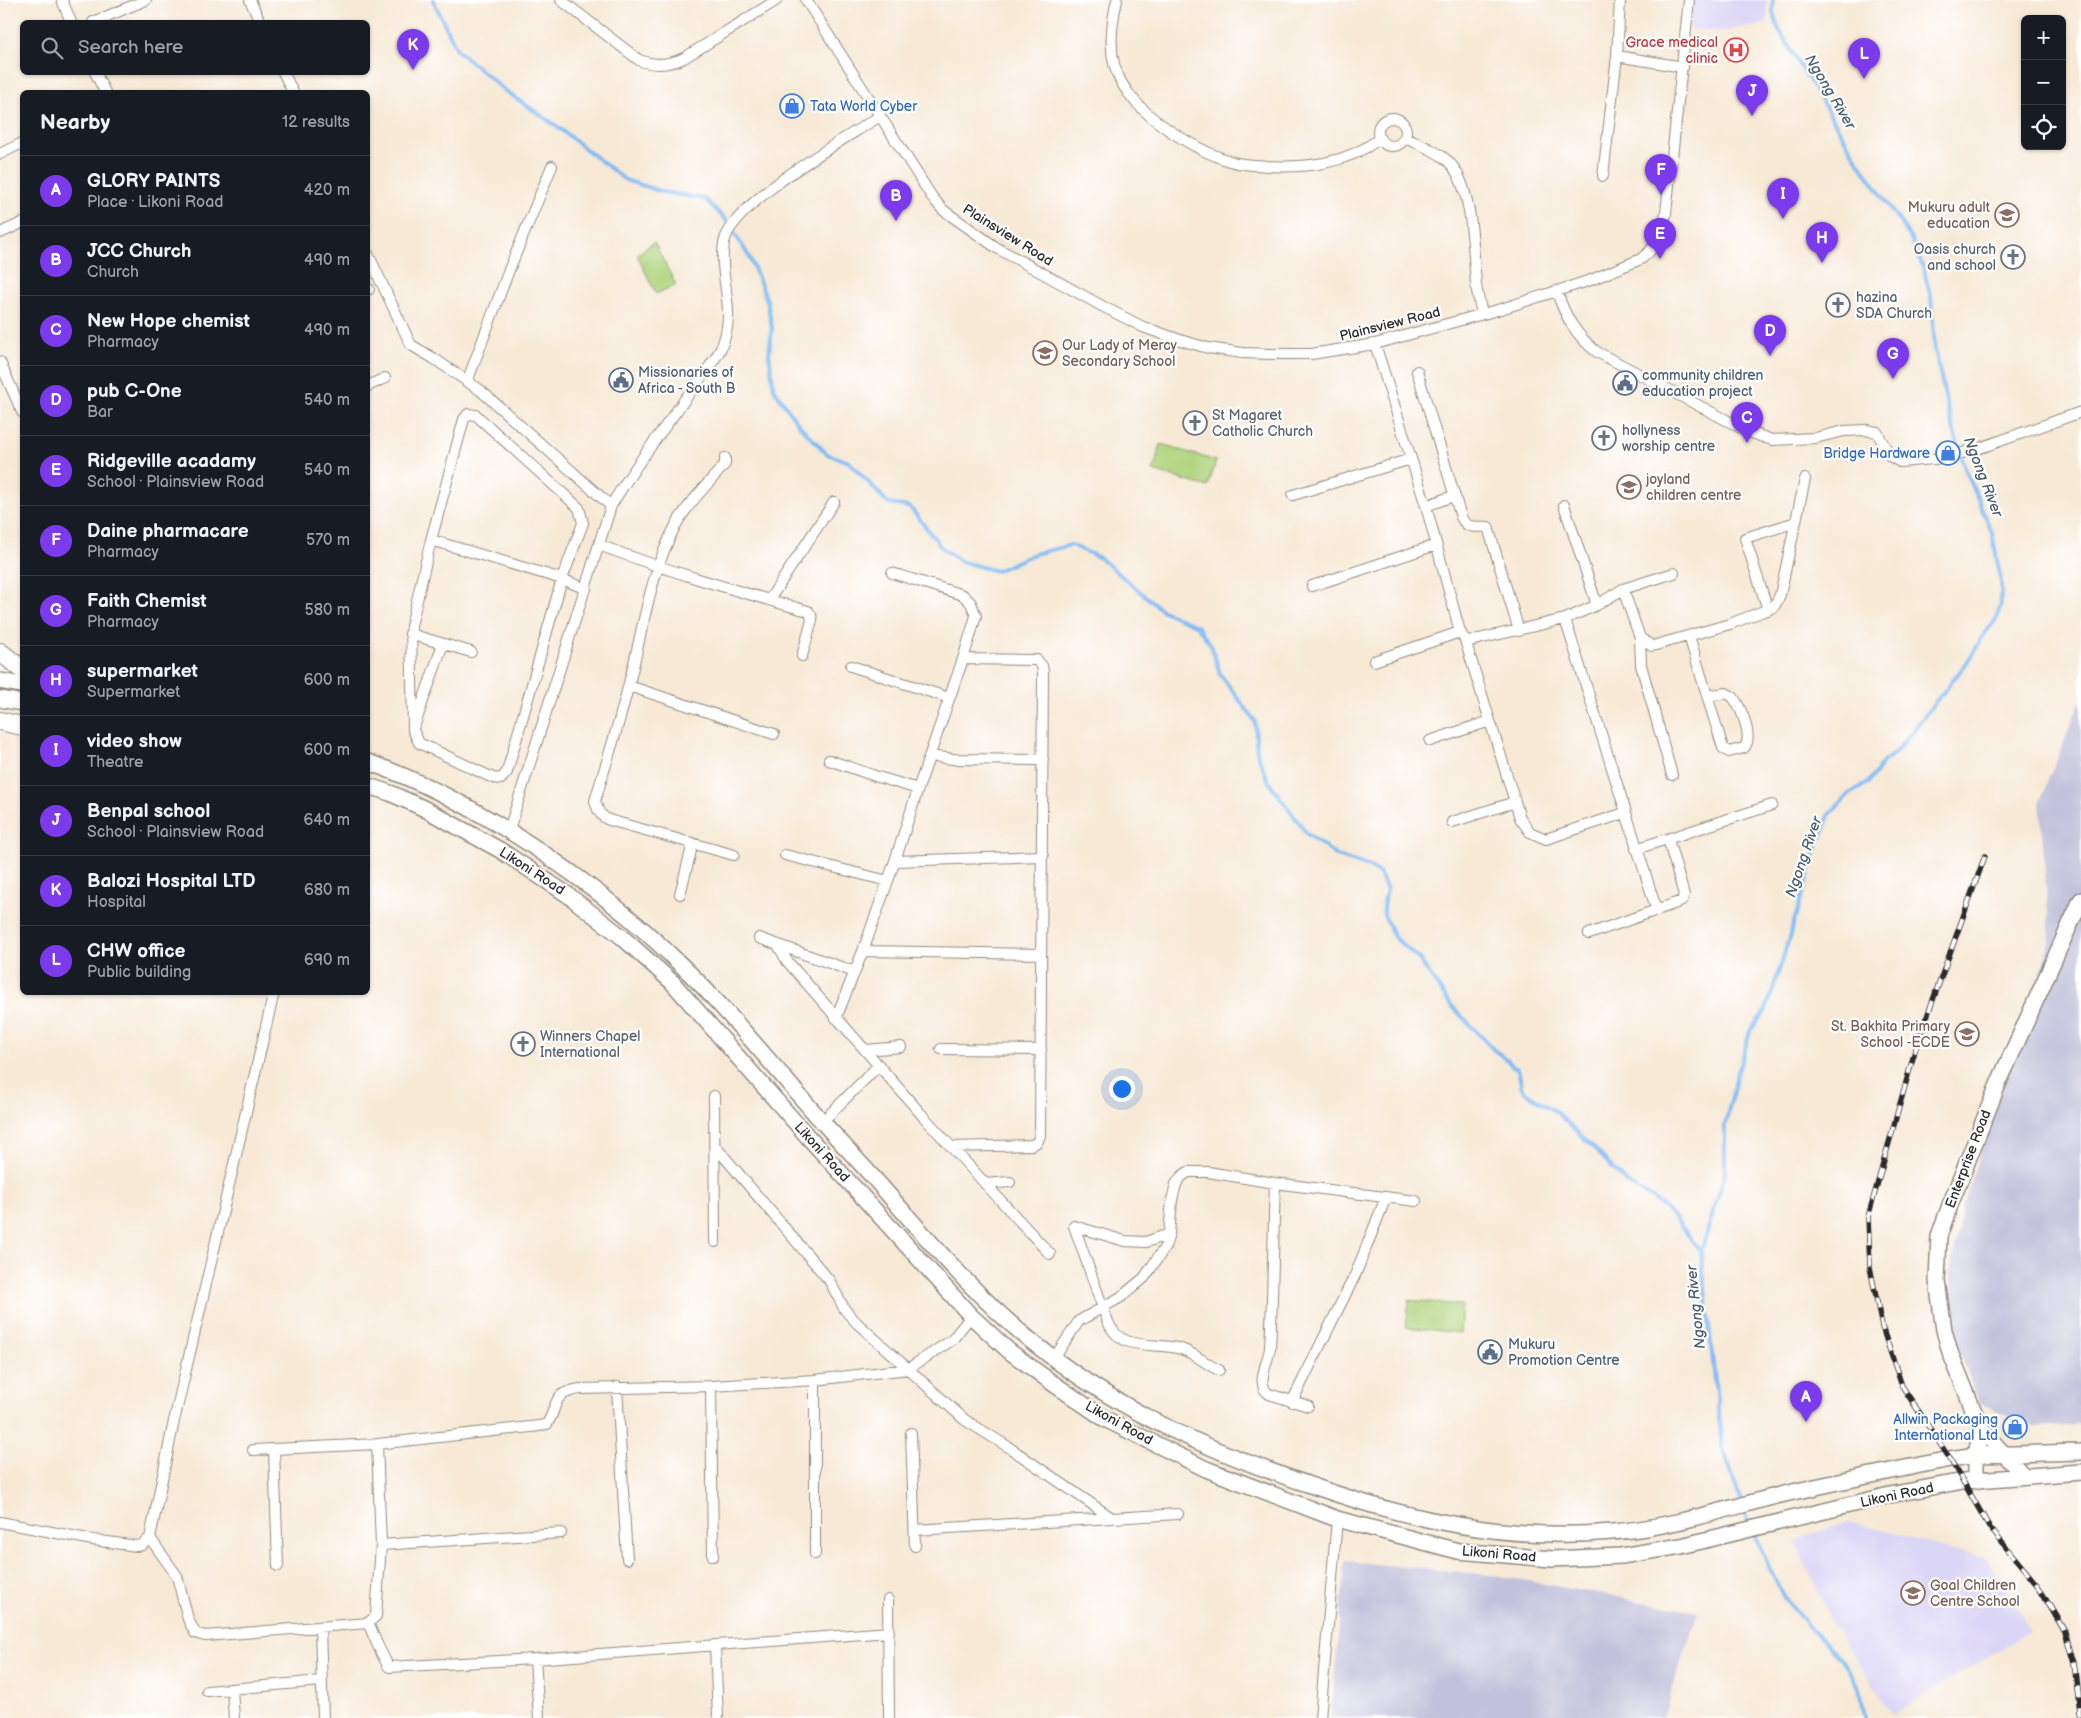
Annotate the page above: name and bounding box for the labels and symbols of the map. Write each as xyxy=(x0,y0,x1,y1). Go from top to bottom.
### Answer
pin: K xyxy=(397,29,429,70)
place label: Grace medical clinic xyxy=(1626,34,1718,67)
hospital icon: Grace medical clinic xyxy=(1723,37,1749,63)
pin: L xyxy=(1848,38,1880,79)
water label: Ngong River xyxy=(1800,51,1861,134)
pin: J xyxy=(1736,75,1768,116)
shop icon: Tata World Cyber xyxy=(779,93,805,119)
place label: Tata World Cyber xyxy=(810,98,918,115)
pin: F xyxy=(1645,154,1677,195)
pin: I xyxy=(1767,178,1799,219)
pin: B xyxy=(880,180,912,221)
place label: Mukuru adult education xyxy=(1908,199,1991,232)
street label: Plainsview Road xyxy=(960,200,1056,270)
school or university icon: Mukuru adult education xyxy=(1994,202,2020,228)
pin: E xyxy=(1644,218,1676,259)
pin: H xyxy=(1806,222,1838,263)
place label: Oasis church and school xyxy=(1914,241,1996,274)
church icon: Oasis church and school xyxy=(2000,244,2026,270)
place label: hazina SDA Church xyxy=(1856,289,1932,322)
church icon: hazina SDA Church xyxy=(1825,292,1851,318)
street label: Plainsview Road xyxy=(1338,303,1442,345)
pin: D xyxy=(1754,315,1786,356)
place label: Our Lady of Mercy Secondary School xyxy=(1062,337,1178,370)
pin: G xyxy=(1877,338,1909,379)
school or university icon: Our Lady of Mercy Secondary School xyxy=(1032,340,1058,366)
place label: Missionaries of Africa - South B xyxy=(638,364,736,397)
public building icon: Missionaries of Africa - South B xyxy=(608,367,634,393)
place label: community children education project xyxy=(1642,367,1764,400)
public building icon: community children education project xyxy=(1612,370,1638,396)
pin: C xyxy=(1731,402,1763,443)
place label: St Magaret Catholic Church xyxy=(1212,407,1313,440)
church icon: St Magaret Catholic Church xyxy=(1182,410,1208,436)
place label: hollyness worship centre xyxy=(1622,422,1715,455)
church icon: hollyness worship centre xyxy=(1591,425,1617,451)
water label: Ngong River xyxy=(1959,434,2008,521)
shop icon: Bridge Hardware xyxy=(1935,440,1961,466)
place label: Bridge Hardware xyxy=(1823,445,1930,462)
place label: joyland children centre xyxy=(1645,471,1741,504)
school or university icon: joyland children centre xyxy=(1616,474,1642,500)
water label: Ngong River xyxy=(1781,813,1827,900)
street label: Likoni Road xyxy=(496,844,568,898)
place label: St. Bakhita Primary School -ECDE xyxy=(1831,1018,1951,1051)
school or university icon: St. Bakhita Primary School -ECDE xyxy=(1954,1021,1980,1047)
place label: Winners Chapel International xyxy=(540,1028,640,1061)
church icon: Winners Chapel International xyxy=(510,1031,536,1057)
your location xyxy=(1109,1076,1135,1102)
street label: Enterprise Road xyxy=(1941,1108,1995,1210)
street label: Likoni Road xyxy=(791,1119,853,1185)
water label: Ngong River xyxy=(1682,1263,1710,1350)
place label: Mukuru Promotion Centre xyxy=(1508,1336,1620,1369)
public building icon: Mukuru Promotion Centre xyxy=(1477,1339,1503,1365)
pin: A xyxy=(1790,1381,1822,1422)
street label: Likoni Road xyxy=(1082,1397,1156,1449)
place label: Allwin Packaging International Ltd xyxy=(1893,1411,1998,1444)
shop icon: Allwin Packaging International Ltd xyxy=(2002,1414,2028,1440)
street label: Likoni Road xyxy=(1859,1479,1935,1511)
street label: Likoni Road xyxy=(1461,1542,1537,1566)
place label: Goal Children Centre School xyxy=(1930,1577,2020,1610)
school or university icon: Goal Children Centre School xyxy=(1900,1580,1926,1606)

